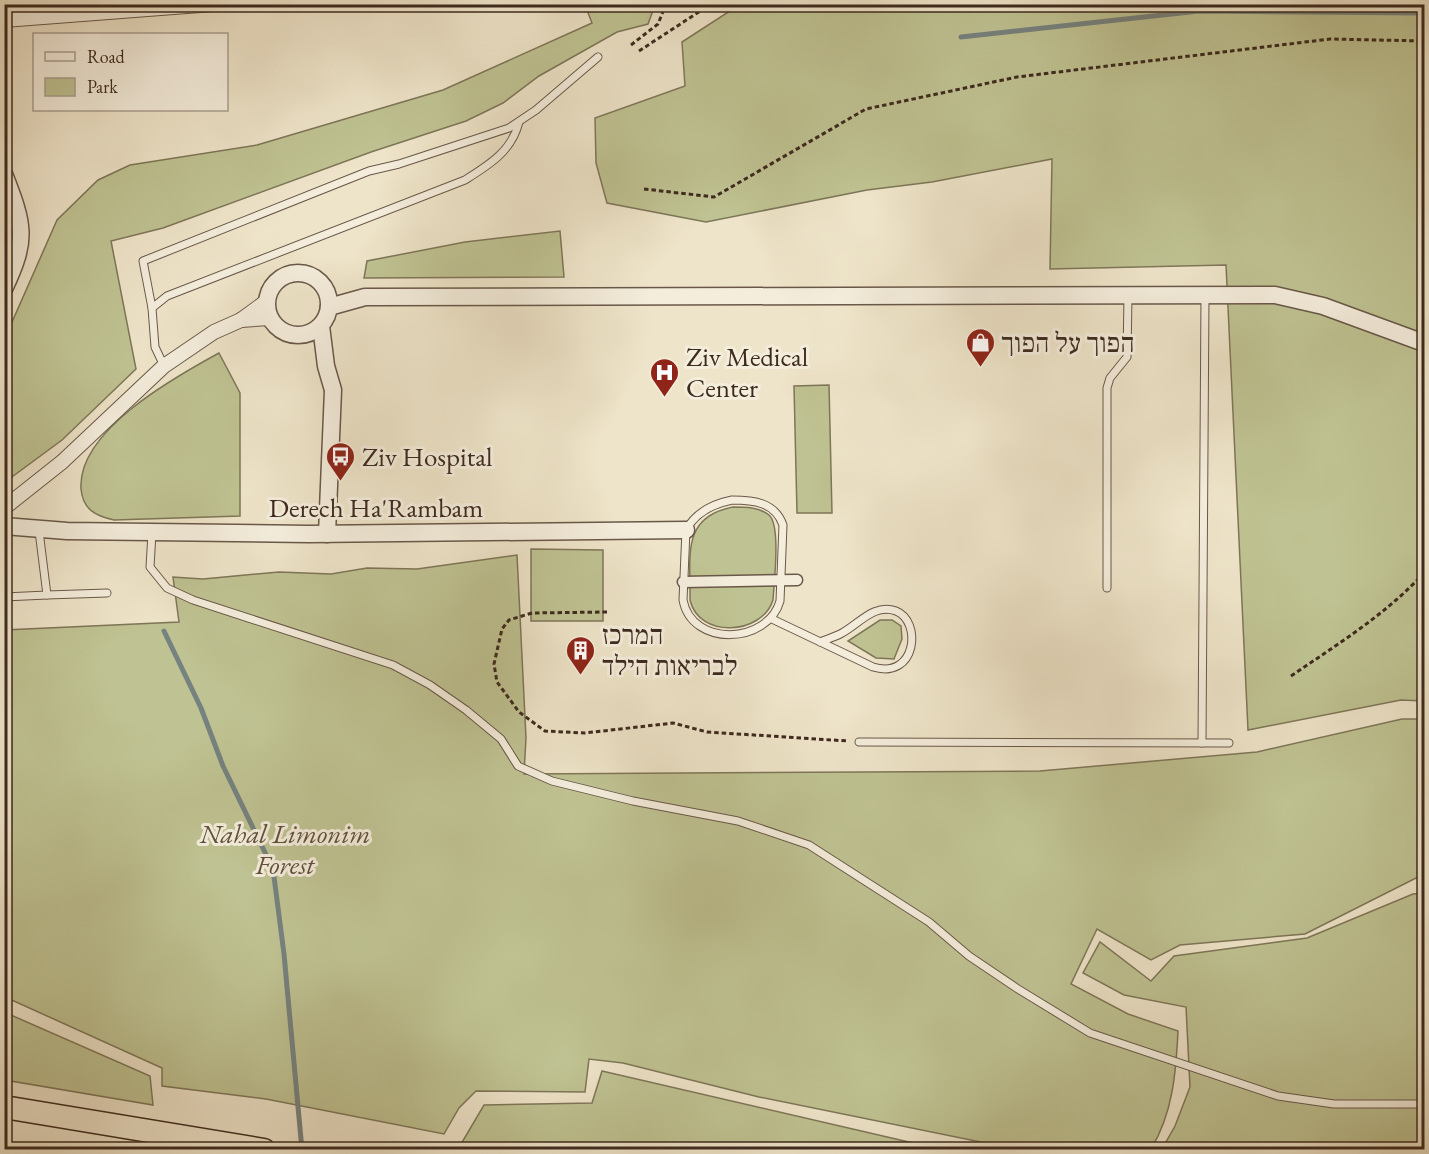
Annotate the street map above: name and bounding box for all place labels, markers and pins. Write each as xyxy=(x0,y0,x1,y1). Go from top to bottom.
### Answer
place label: הפוך על הפוך xyxy=(1001,325,1135,360)
shop icon: הפוך על הפוך xyxy=(964,326,996,368)
place label: Ziv Medical Center xyxy=(686,339,808,405)
hospital icon: Ziv Medical Center xyxy=(649,356,681,398)
place label: Ziv Hospital xyxy=(362,439,492,474)
bus stop icon: Ziv Hospital xyxy=(325,440,357,482)
place label: המרכז לבריאות הילד xyxy=(602,617,738,683)
building icon: המרכז לבריאות הילד xyxy=(565,634,597,676)

